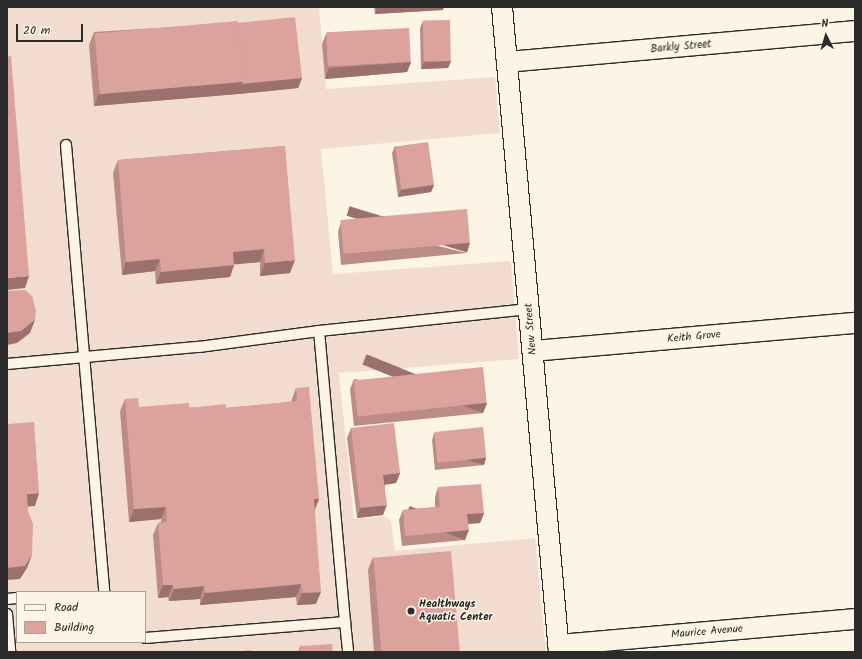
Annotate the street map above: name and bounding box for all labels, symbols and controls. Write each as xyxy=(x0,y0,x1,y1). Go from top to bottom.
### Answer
text: N xyxy=(821,15,829,33)
scale bar xyxy=(18,16,85,42)
north arrow xyxy=(806,16,846,56)
text: 20 m xyxy=(23,21,50,40)
street label: Barkly Street xyxy=(650,38,712,56)
street label: New Street xyxy=(522,302,540,356)
street label: Keith Grove xyxy=(667,328,721,346)
legend xyxy=(16,591,146,643)
text: Road xyxy=(54,598,78,617)
place label: Healthways Aquatic Center xyxy=(419,598,493,624)
marker: Healthways Aquatic Center xyxy=(406,606,416,616)
text: Building xyxy=(54,618,94,637)
street label: Maurice Avenue xyxy=(671,622,743,642)

